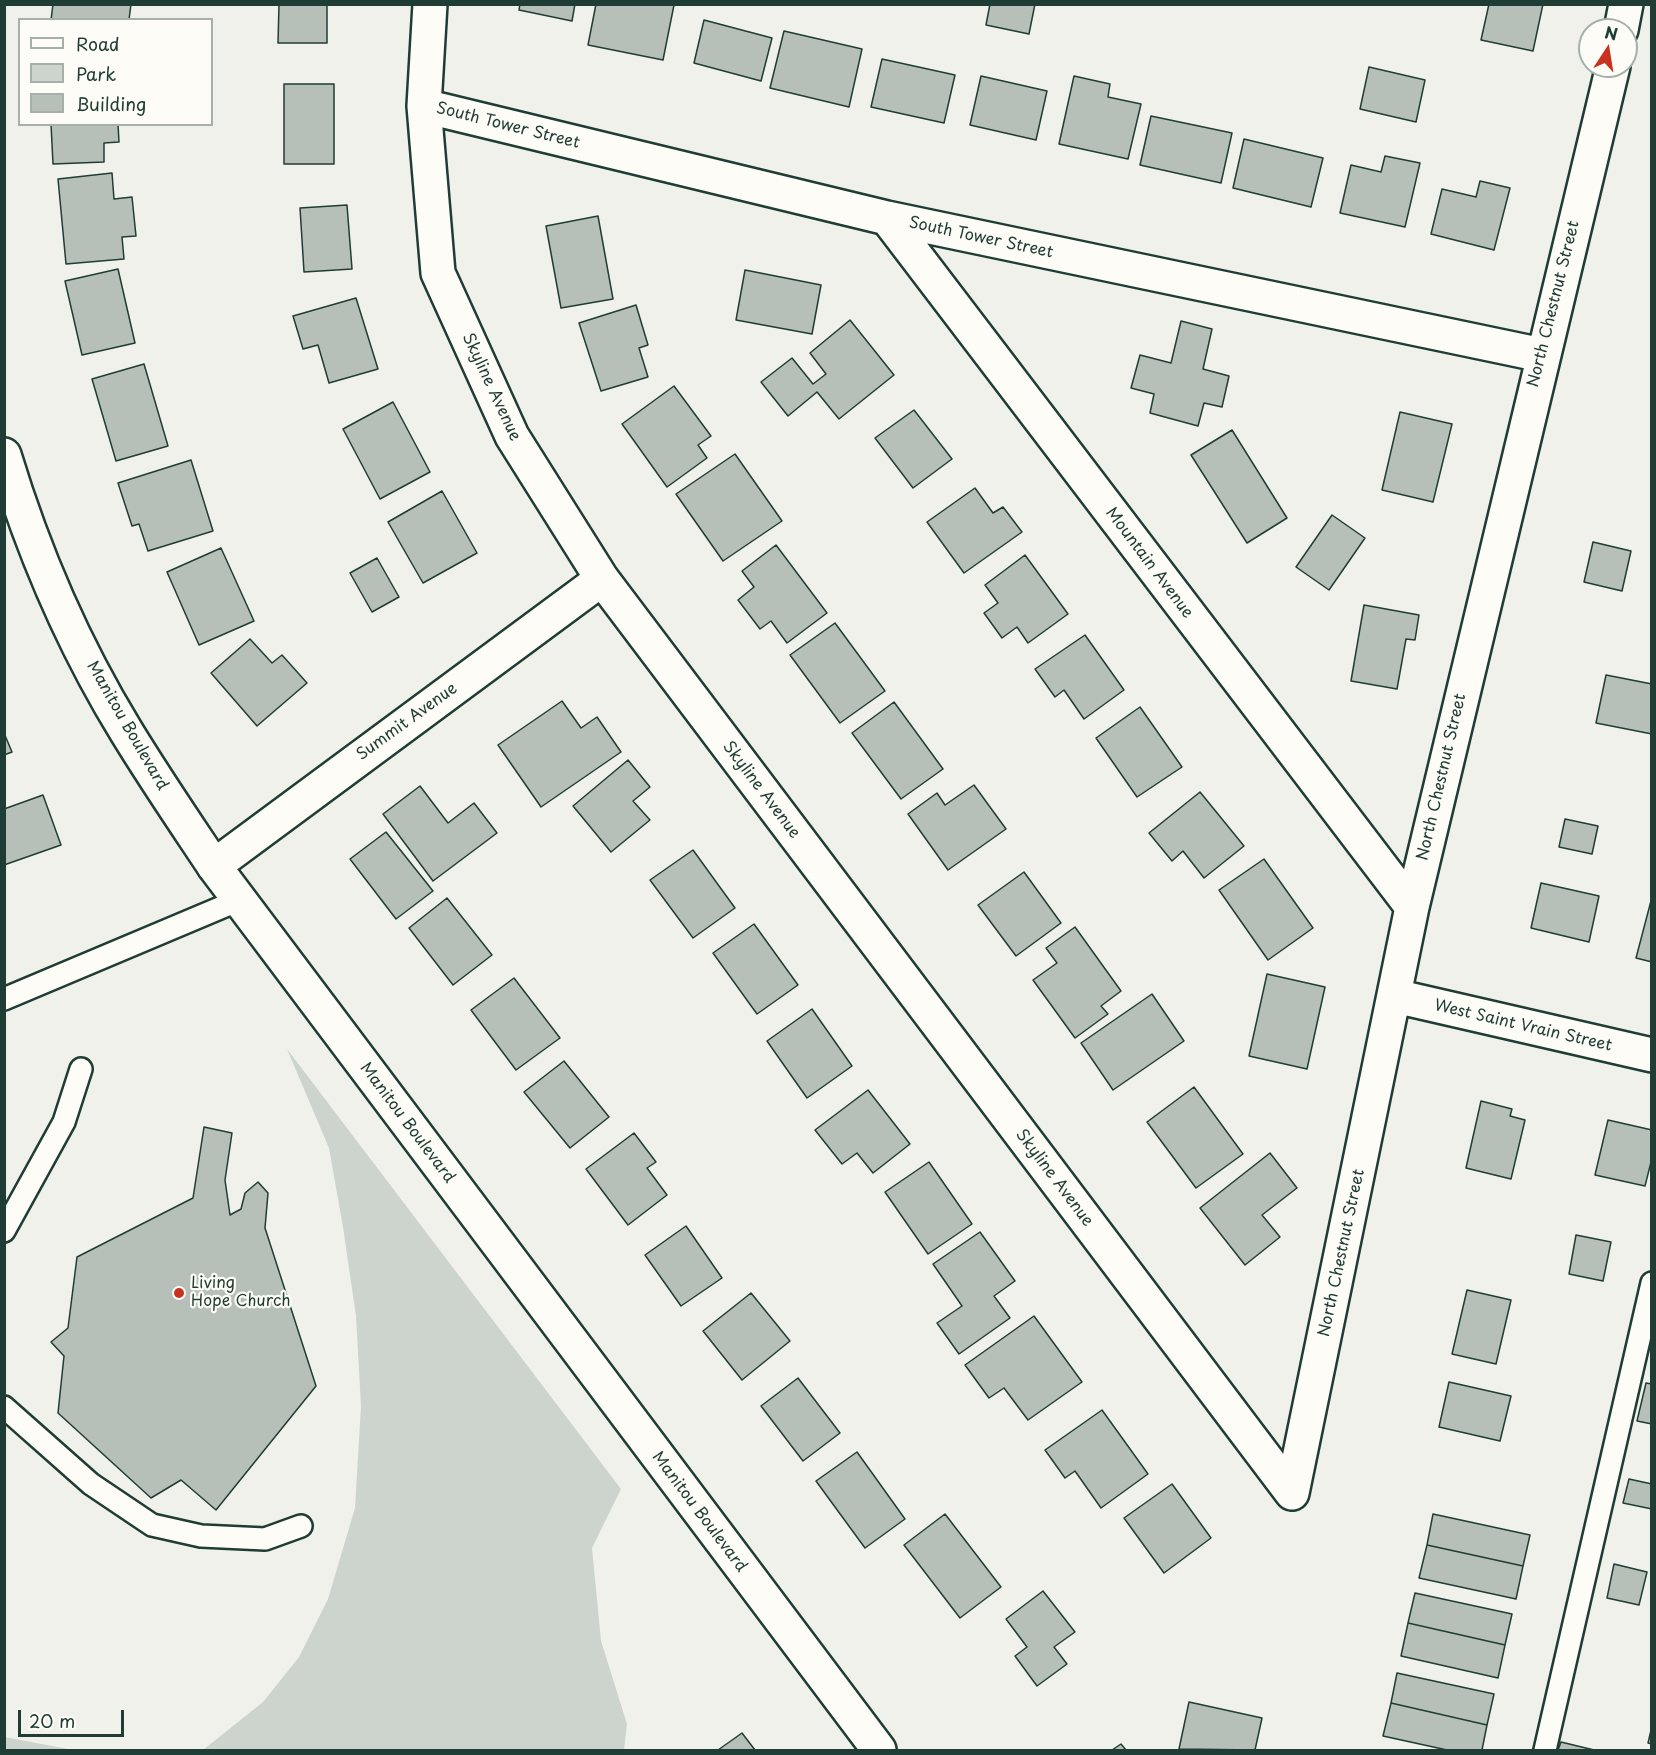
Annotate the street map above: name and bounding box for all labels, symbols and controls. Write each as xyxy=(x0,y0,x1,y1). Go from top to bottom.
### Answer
legend xyxy=(18,18,213,126)
north arrow xyxy=(1578,18,1638,78)
text: N xyxy=(1603,19,1620,45)
text: Road xyxy=(76,30,120,57)
text: Park xyxy=(76,60,116,87)
text: Building xyxy=(76,90,146,117)
street label: South Tower Street xyxy=(434,99,582,153)
street label: South Tower Street xyxy=(907,213,1055,263)
street label: North Chestnut Street xyxy=(1524,219,1584,389)
street label: Skyline Avenue xyxy=(458,330,524,444)
street label: Mountain Avenue xyxy=(1101,504,1197,622)
street label: Manitou Boulevard xyxy=(82,658,172,794)
street label: Summit Avenue xyxy=(353,679,461,765)
street label: North Chestnut Street xyxy=(1413,692,1471,862)
street label: Skyline Avenue xyxy=(718,738,804,842)
street label: West Saint Vrain Street xyxy=(1432,996,1614,1056)
street label: Manitou Boulevard xyxy=(355,1059,459,1187)
street label: Skyline Avenue xyxy=(1011,1126,1097,1230)
street label: North Chestnut Street xyxy=(1315,1167,1369,1339)
place label: Living Hope Church xyxy=(191,1274,290,1312)
marker: Living Hope Church xyxy=(172,1286,186,1300)
street label: Manitou Boulevard xyxy=(647,1448,751,1576)
scale bar xyxy=(21,1698,128,1736)
text: 20 m xyxy=(29,1707,75,1734)

